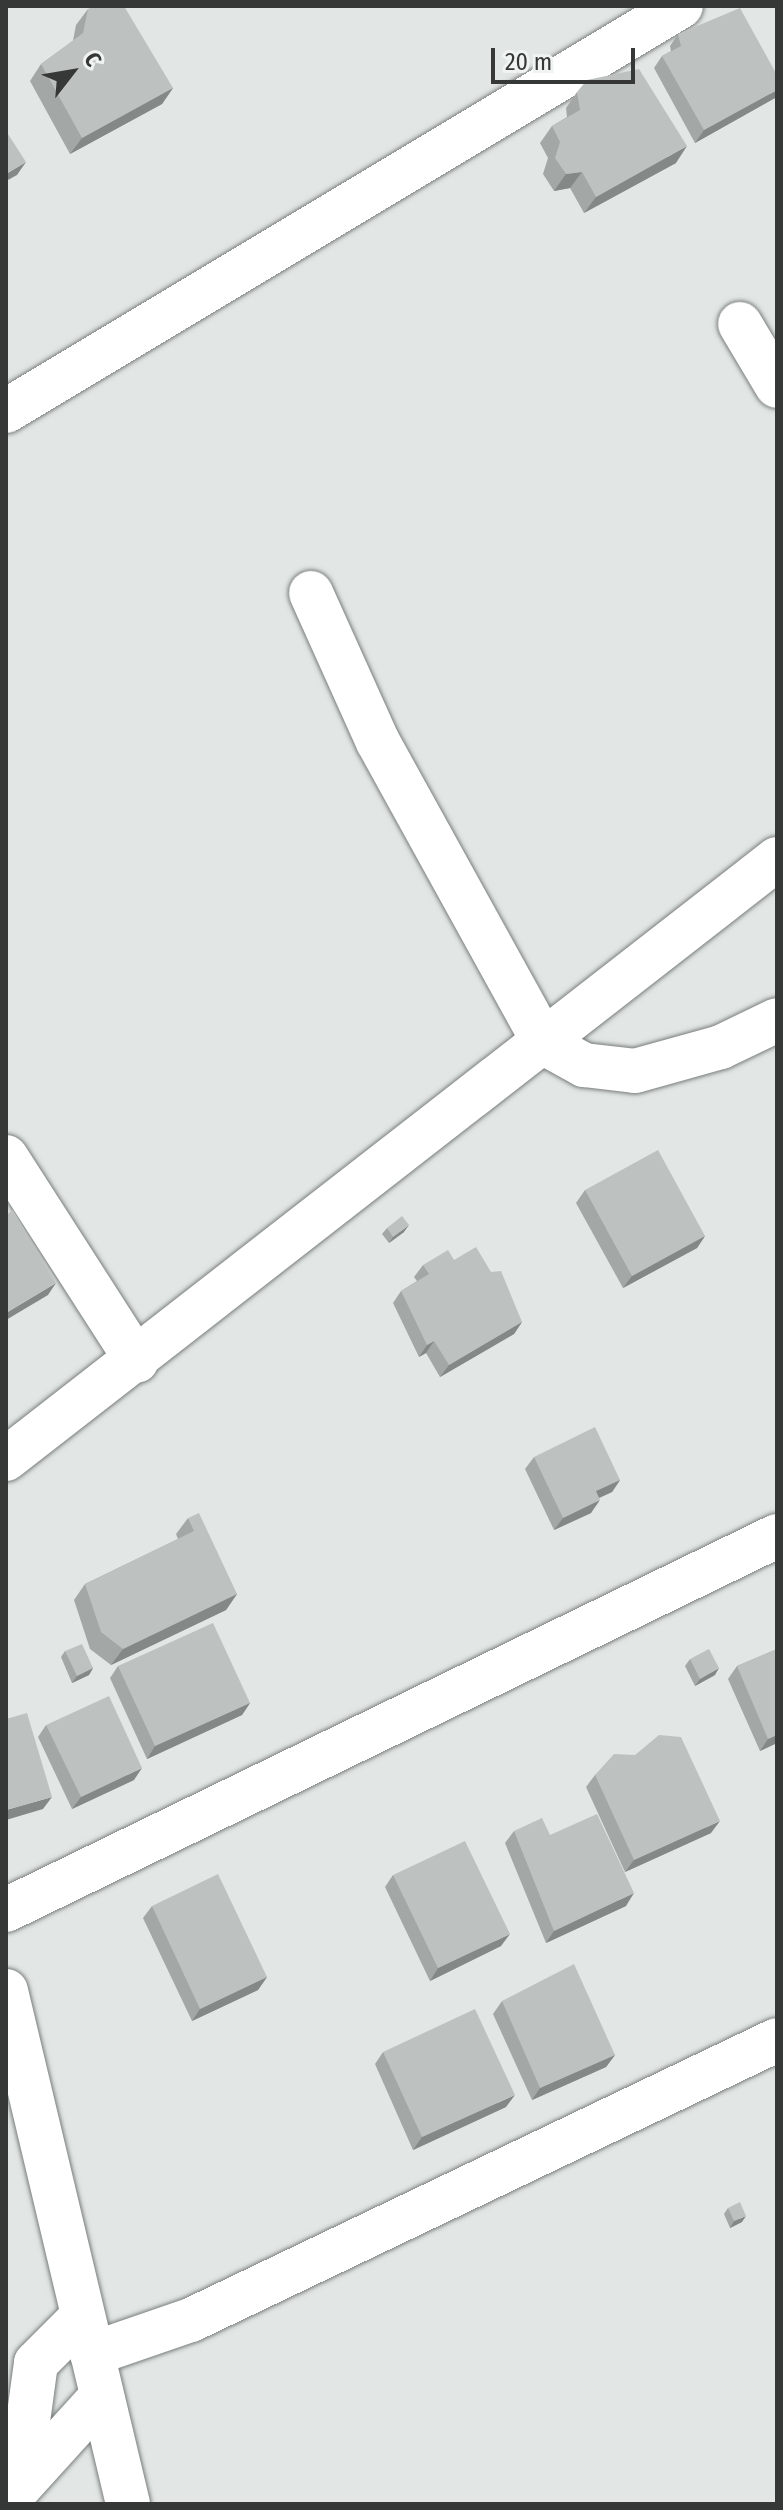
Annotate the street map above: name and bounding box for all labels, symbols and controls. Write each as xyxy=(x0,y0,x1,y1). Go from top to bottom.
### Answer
north arrow xyxy=(32,32,112,112)
scale bar xyxy=(495,32,639,82)
text: С xyxy=(78,47,108,71)
text: 20 m xyxy=(505,48,552,76)

